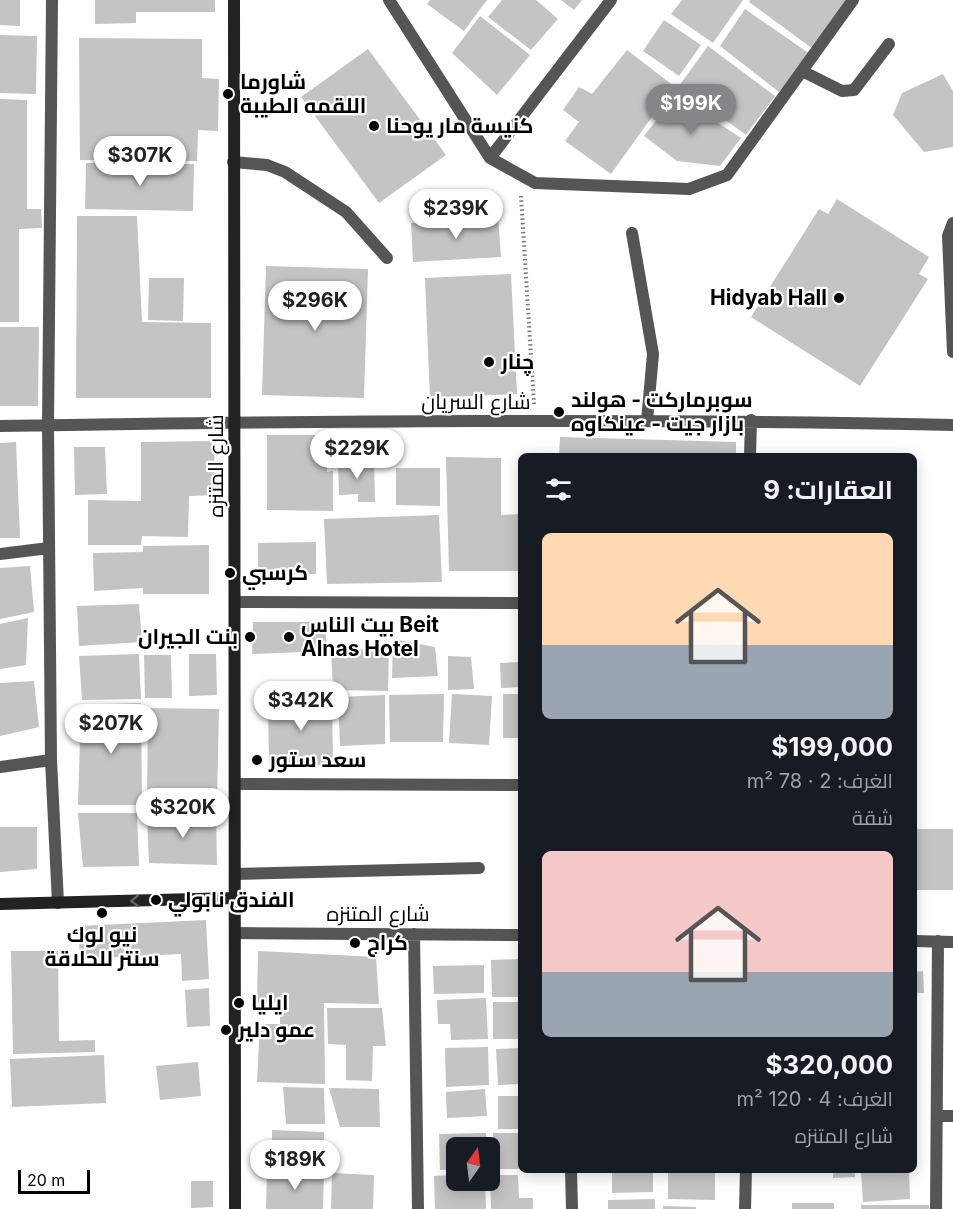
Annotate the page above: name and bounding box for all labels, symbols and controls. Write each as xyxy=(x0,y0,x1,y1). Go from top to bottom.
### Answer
place label: شاورما اللقمه الطيبة xyxy=(240,69,366,118)
pin: $199K xyxy=(649,84,733,135)
marker: شاورما اللقمه الطيبة xyxy=(221,87,235,101)
text: $199K xyxy=(660,91,722,115)
place label: كنيسة مار يوحنا xyxy=(386,113,534,139)
marker: كنيسة مار يوحنا xyxy=(367,119,381,133)
pin: $307K xyxy=(98,136,182,187)
text: $307K xyxy=(107,143,173,167)
pin: $239K xyxy=(414,189,498,240)
text: $239K xyxy=(423,196,489,220)
pin: $296K xyxy=(273,281,357,332)
place label: Hidyab Hall xyxy=(710,285,827,310)
text: $296K xyxy=(282,288,348,312)
marker: Hidyab Hall xyxy=(832,291,846,305)
place label: چنار xyxy=(500,349,534,377)
marker: چنار xyxy=(482,355,496,369)
place label: سوبرماركت - هولند بازار جيت - عينكاوه xyxy=(571,387,752,437)
street label: شارع السريان xyxy=(421,389,531,416)
marker: سوبرماركت - هولند بازار جيت - عينكاوه xyxy=(552,405,566,419)
street label: شارع المتنزه xyxy=(203,414,230,518)
pin: $229K xyxy=(315,429,399,480)
text: $229K xyxy=(324,436,390,460)
icon: filters xyxy=(542,473,575,506)
text: العقارات: 9 xyxy=(763,474,893,505)
place label: كرسبي xyxy=(242,560,308,590)
marker: كرسبي xyxy=(223,566,237,580)
icon: home xyxy=(664,572,772,680)
place label: بيت الناس Beit Alnas Hotel xyxy=(301,612,439,661)
place label: بنت الجيران xyxy=(138,624,238,649)
marker: بنت الجيران xyxy=(243,630,257,644)
marker: بيت الناس Beit Alnas Hotel xyxy=(282,630,296,644)
pin: $342K xyxy=(259,681,343,732)
text: $342K xyxy=(268,688,334,712)
pin: $207K xyxy=(69,704,153,755)
text: $207K xyxy=(79,711,143,735)
text: $199,000 xyxy=(771,731,893,762)
place label: سعد ستور xyxy=(268,747,366,773)
marker: سعد ستور xyxy=(250,753,264,767)
text: الغرف: 2 · 78 m² xyxy=(747,769,893,793)
pin: $320K xyxy=(141,788,225,839)
text: $320K xyxy=(150,795,216,819)
text: شقة xyxy=(852,806,893,830)
place label: الفندق نابولي xyxy=(168,887,295,917)
icon: home xyxy=(664,890,772,998)
marker: الفندق نابولي xyxy=(149,893,163,907)
one-way arrow xyxy=(130,894,139,907)
street label: شارع المتنزه xyxy=(326,901,430,928)
marker: نيو لوك سنتر للحلاقة xyxy=(95,906,109,920)
place label: نيو لوك سنتر للحلاقة xyxy=(44,922,160,971)
place label: كراج xyxy=(367,930,408,957)
marker: كراج xyxy=(348,936,362,950)
place label: ايليا xyxy=(251,990,288,1015)
marker: ايليا xyxy=(232,996,246,1010)
place label: عمو دلير xyxy=(237,1017,315,1043)
marker: عمو دلير xyxy=(219,1023,233,1037)
text: $320,000 xyxy=(766,1049,893,1080)
text: الغرف: 4 · 120 m² xyxy=(736,1087,893,1111)
text: شارع المتنزه xyxy=(795,1124,893,1148)
north arrow xyxy=(446,1137,500,1191)
map controls xyxy=(446,1137,500,1191)
pin: $189K xyxy=(253,1140,337,1191)
text: $189K xyxy=(264,1147,326,1171)
scale bar xyxy=(18,1167,90,1194)
text: 20 m xyxy=(27,1170,65,1190)

